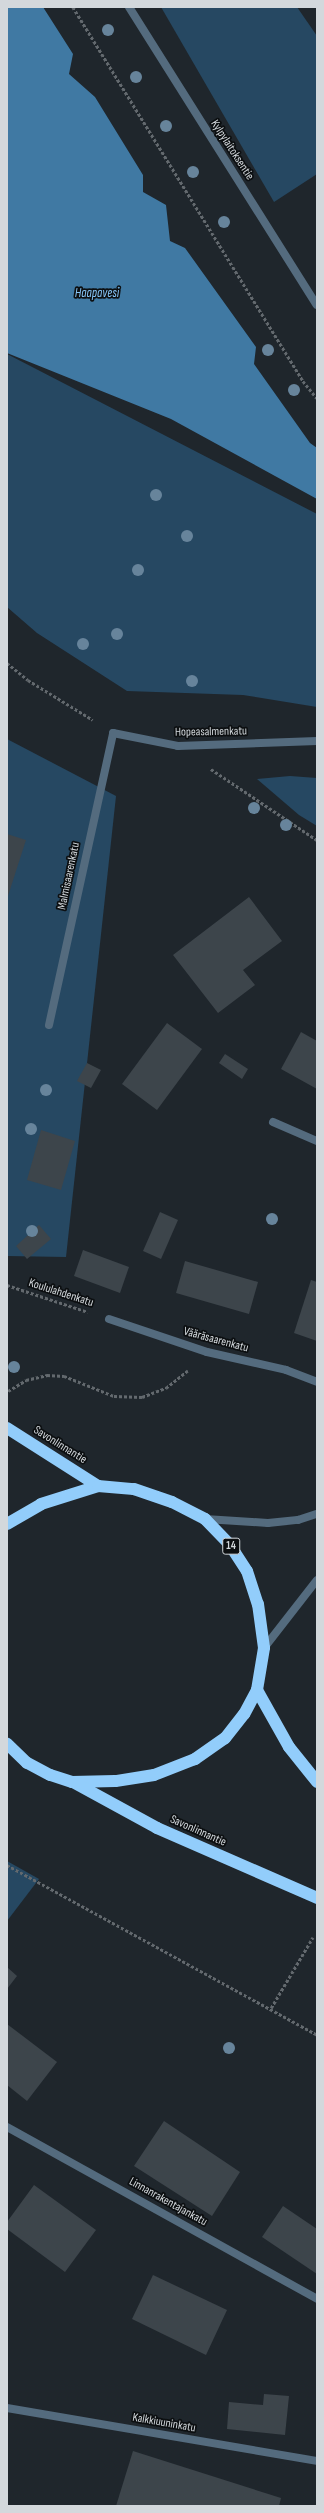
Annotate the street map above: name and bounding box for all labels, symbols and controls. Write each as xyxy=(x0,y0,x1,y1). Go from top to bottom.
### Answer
street label: Kylpylaitoksentie xyxy=(207,117,257,183)
water label: Haapavesi xyxy=(75,285,119,301)
street label: Hopeasalmenkatu xyxy=(175,724,247,740)
street label: Malmisaarenkatu xyxy=(55,841,83,911)
street label: Koululahdenkatu xyxy=(27,1276,95,1310)
street label: Vääräsaarenkatu xyxy=(182,1324,250,1356)
street label: Savonlinnantie xyxy=(31,1423,89,1467)
road number: 14 xyxy=(222,1537,240,1555)
street label: Savonlinnantie xyxy=(168,1812,228,1850)
street label: Linnanrakentajankatu xyxy=(126,2175,210,2229)
street label: Kalkkiuuninkatu xyxy=(131,2410,197,2436)

